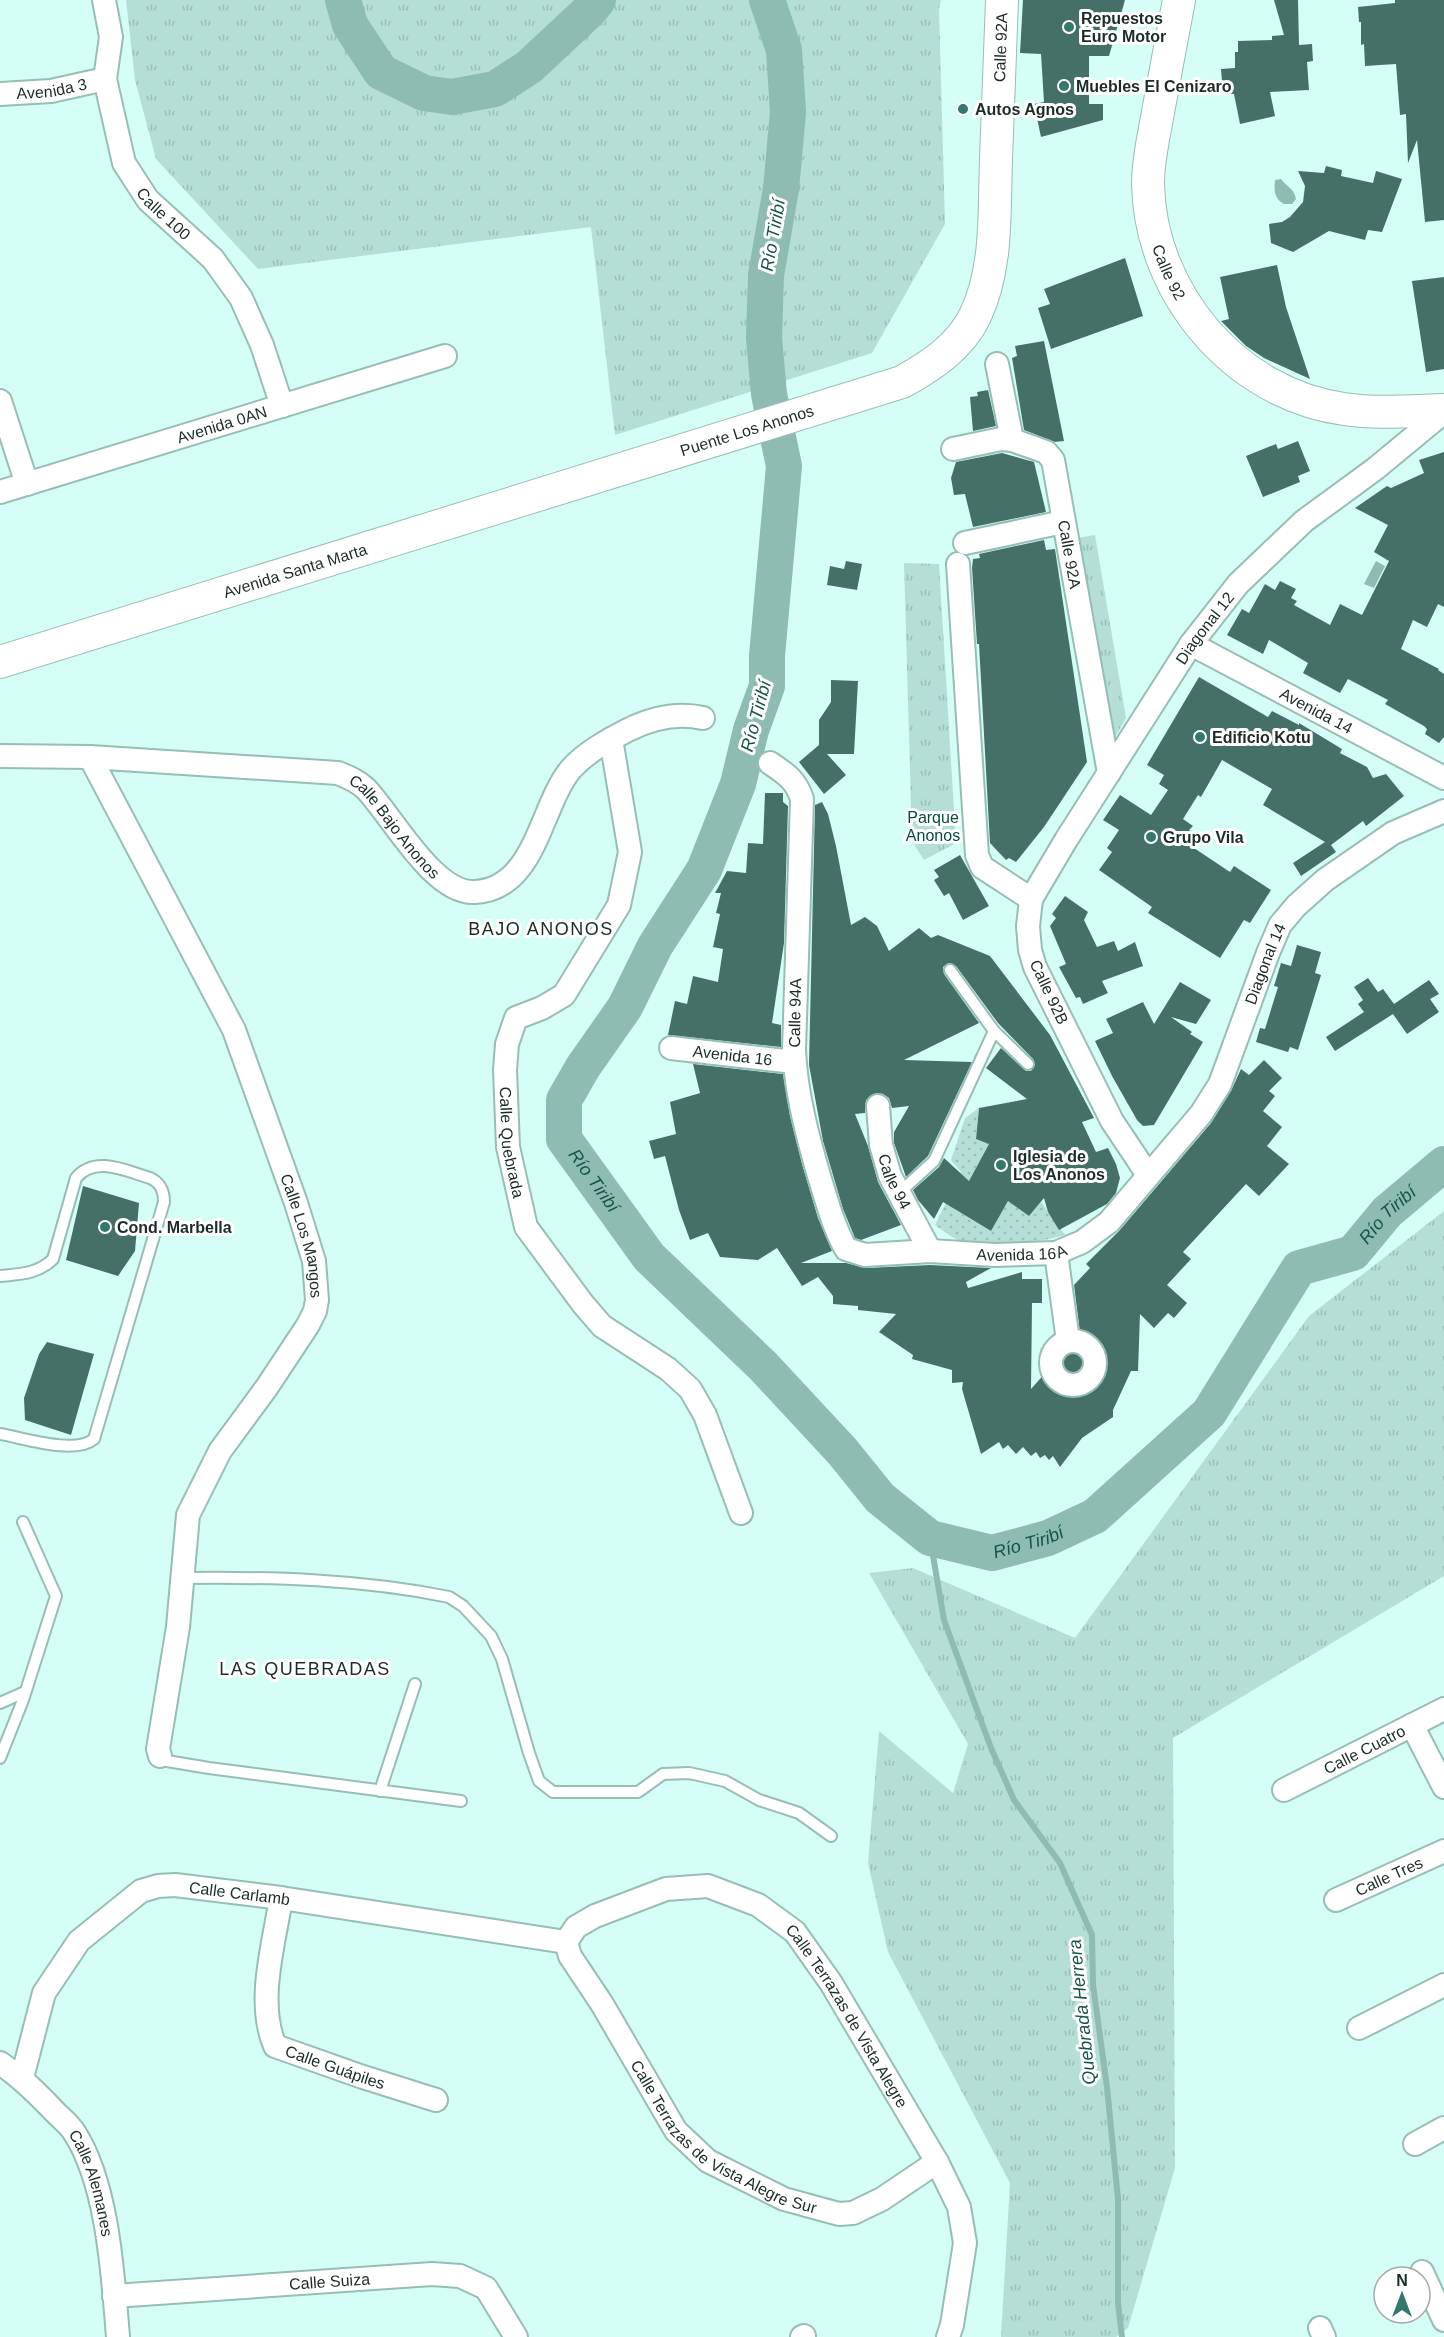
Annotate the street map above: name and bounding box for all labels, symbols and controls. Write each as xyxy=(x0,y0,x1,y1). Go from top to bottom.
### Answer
place label: Repuestos Euro Motor xyxy=(1081,10,1166,45)
street label: Calle 92A xyxy=(990,12,1010,82)
marker: Repuestos Euro Motor xyxy=(1062,20,1076,34)
street label: Avenida 3 xyxy=(16,75,88,102)
place label: Muebles El Cenizaro xyxy=(1076,78,1232,95)
marker: Muebles El Cenizaro xyxy=(1057,79,1071,93)
place label: Autos Agnos xyxy=(975,101,1074,118)
marker: Autos Agnos xyxy=(956,102,970,116)
street label: Calle 100 xyxy=(134,184,194,243)
water label: Río Tiribí xyxy=(757,195,790,273)
street label: Calle 92 xyxy=(1150,242,1189,303)
street label: Puente Los Anonos xyxy=(678,401,816,459)
street label: Avenida 0AN xyxy=(175,402,269,446)
street label: Calle 92A xyxy=(1055,519,1084,590)
street label: Avenida Santa Marta xyxy=(221,540,369,601)
street label: Diagonal 12 xyxy=(1172,589,1237,667)
water label: Río Tiribí xyxy=(737,676,776,754)
street label: Avenida 14 xyxy=(1277,684,1356,737)
place label: Edificio Kotu xyxy=(1212,729,1311,746)
marker: Edificio Kotu xyxy=(1193,730,1207,744)
street label: Calle Bajo Anonos xyxy=(347,771,443,882)
park label: Parque Anonos xyxy=(906,809,960,844)
place label: Grupo Vila xyxy=(1163,829,1244,846)
marker: Grupo Vila xyxy=(1144,830,1158,844)
district label: BAJO ANONOS xyxy=(468,919,614,939)
street label: Diagonal 14 xyxy=(1241,921,1288,1007)
street label: Calle 92B xyxy=(1027,957,1071,1027)
street label: Calle 94A xyxy=(786,978,804,1048)
street label: Avenida 16 xyxy=(692,1042,773,1068)
street label: Calle Quebrada xyxy=(497,1086,528,1200)
water label: Río Tiribí xyxy=(565,1145,625,1218)
place label: Iglesia de Los Anonos xyxy=(1013,1148,1105,1183)
street label: Calle 94 xyxy=(875,1152,914,1212)
marker: Iglesia de Los Anonos xyxy=(994,1158,1008,1172)
street label: Calle Los Mangos xyxy=(278,1171,325,1298)
water label: Río Tiribí xyxy=(1355,1181,1422,1248)
place label: Cond. Marbella xyxy=(117,1219,232,1236)
marker: Cond. Marbella xyxy=(98,1220,112,1234)
street label: Avenida 16A xyxy=(976,1241,1070,1264)
water label: Río Tiribí xyxy=(991,1521,1069,1562)
district label: LAS QUEBRADAS xyxy=(219,1659,391,1679)
street label: Calle Cuatro xyxy=(1321,1722,1408,1777)
street label: Calle Tres xyxy=(1352,1853,1425,1899)
street label: Calle Carlamb xyxy=(188,1878,291,1908)
street label: Calle Terrazas de Vista Alegre xyxy=(783,1920,911,2111)
water label: Quebrada Herrera xyxy=(1064,1938,1100,2086)
street label: Calle Guápiles xyxy=(283,2042,387,2092)
street label: Calle Terrazas de Vista Alegre Sur xyxy=(628,2057,819,2216)
street label: Calle Alemanes xyxy=(66,2127,116,2237)
north arrow xyxy=(1372,2265,1432,2325)
street label: Calle Suiza xyxy=(288,2270,371,2292)
text: N xyxy=(1396,2272,1408,2289)

